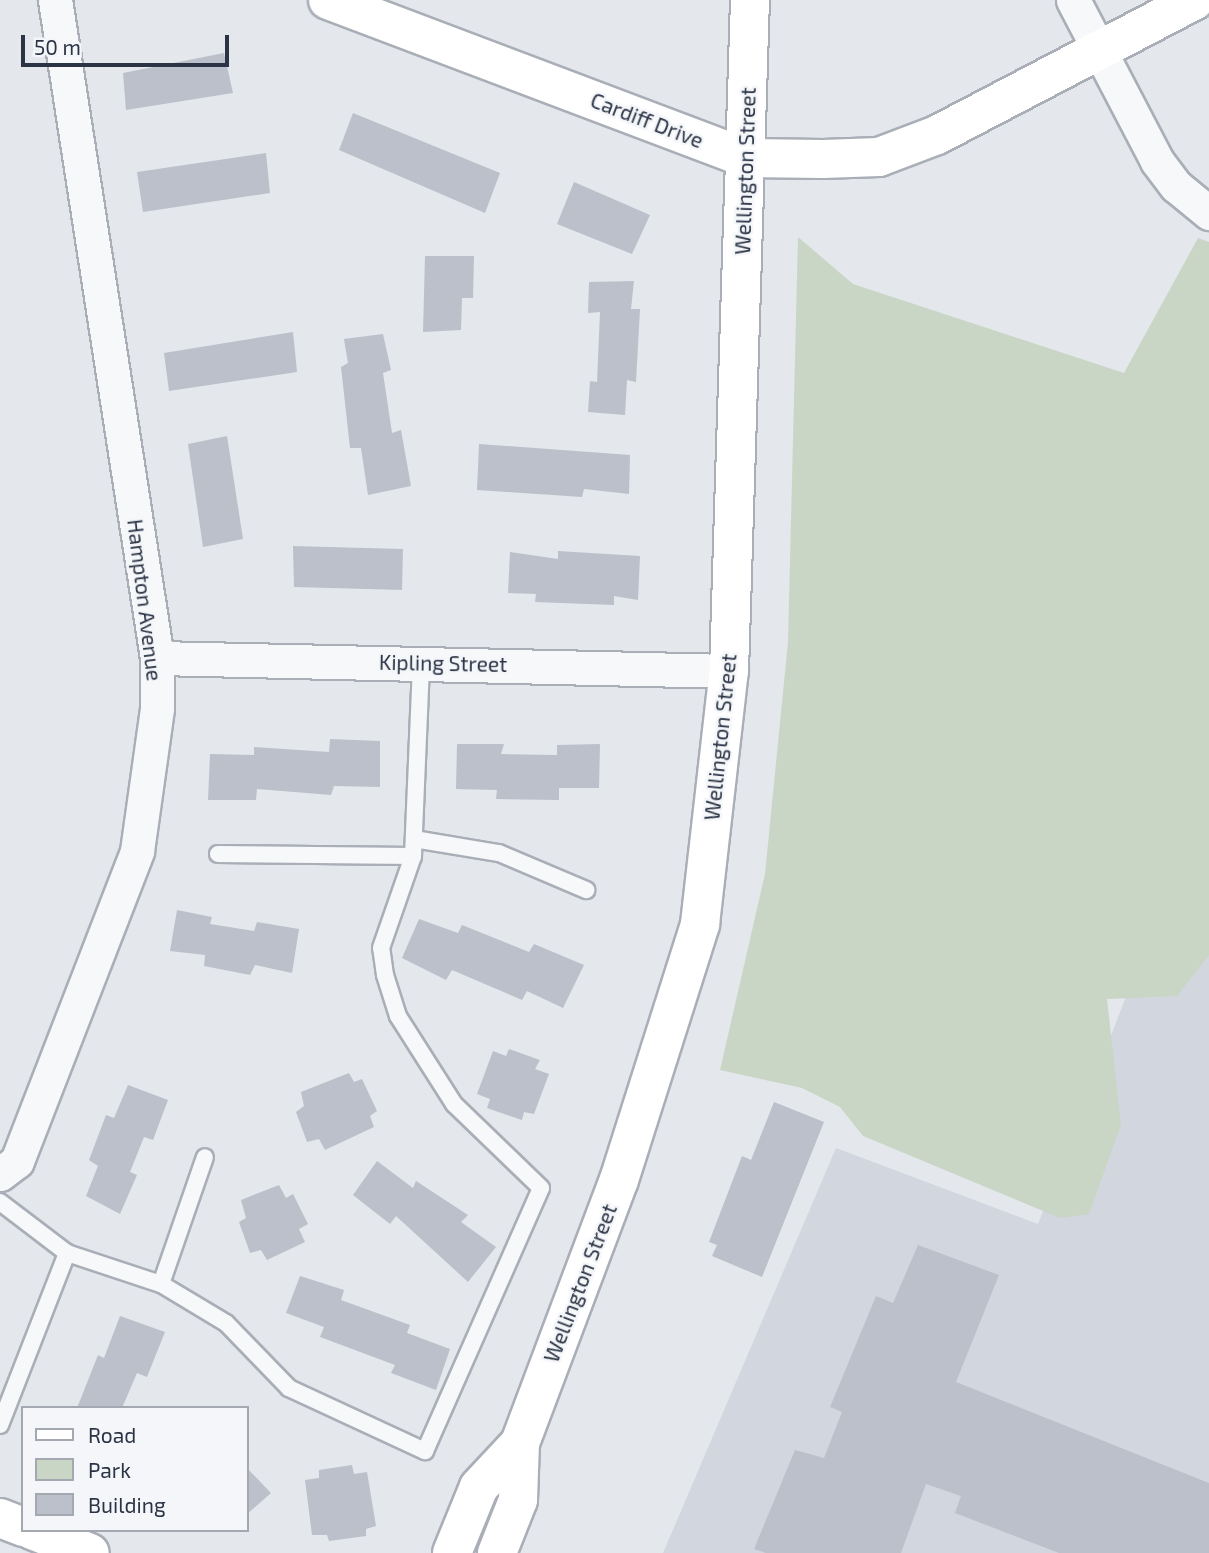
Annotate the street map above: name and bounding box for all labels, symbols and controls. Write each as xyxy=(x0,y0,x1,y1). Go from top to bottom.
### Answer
scale bar xyxy=(24,21,233,65)
text: 50 m xyxy=(34,34,81,59)
street label: Cardiff Drive xyxy=(587,87,707,153)
street label: Wellington Street xyxy=(729,87,761,255)
street label: Hampton Avenue xyxy=(123,517,167,683)
street label: Kipling Street xyxy=(379,649,507,677)
street label: Wellington Street xyxy=(699,652,741,822)
street label: Wellington Street xyxy=(538,1200,622,1366)
legend xyxy=(21,1406,248,1532)
text: Road xyxy=(88,1422,136,1447)
text: Park xyxy=(88,1457,131,1482)
text: Building xyxy=(88,1492,166,1517)

